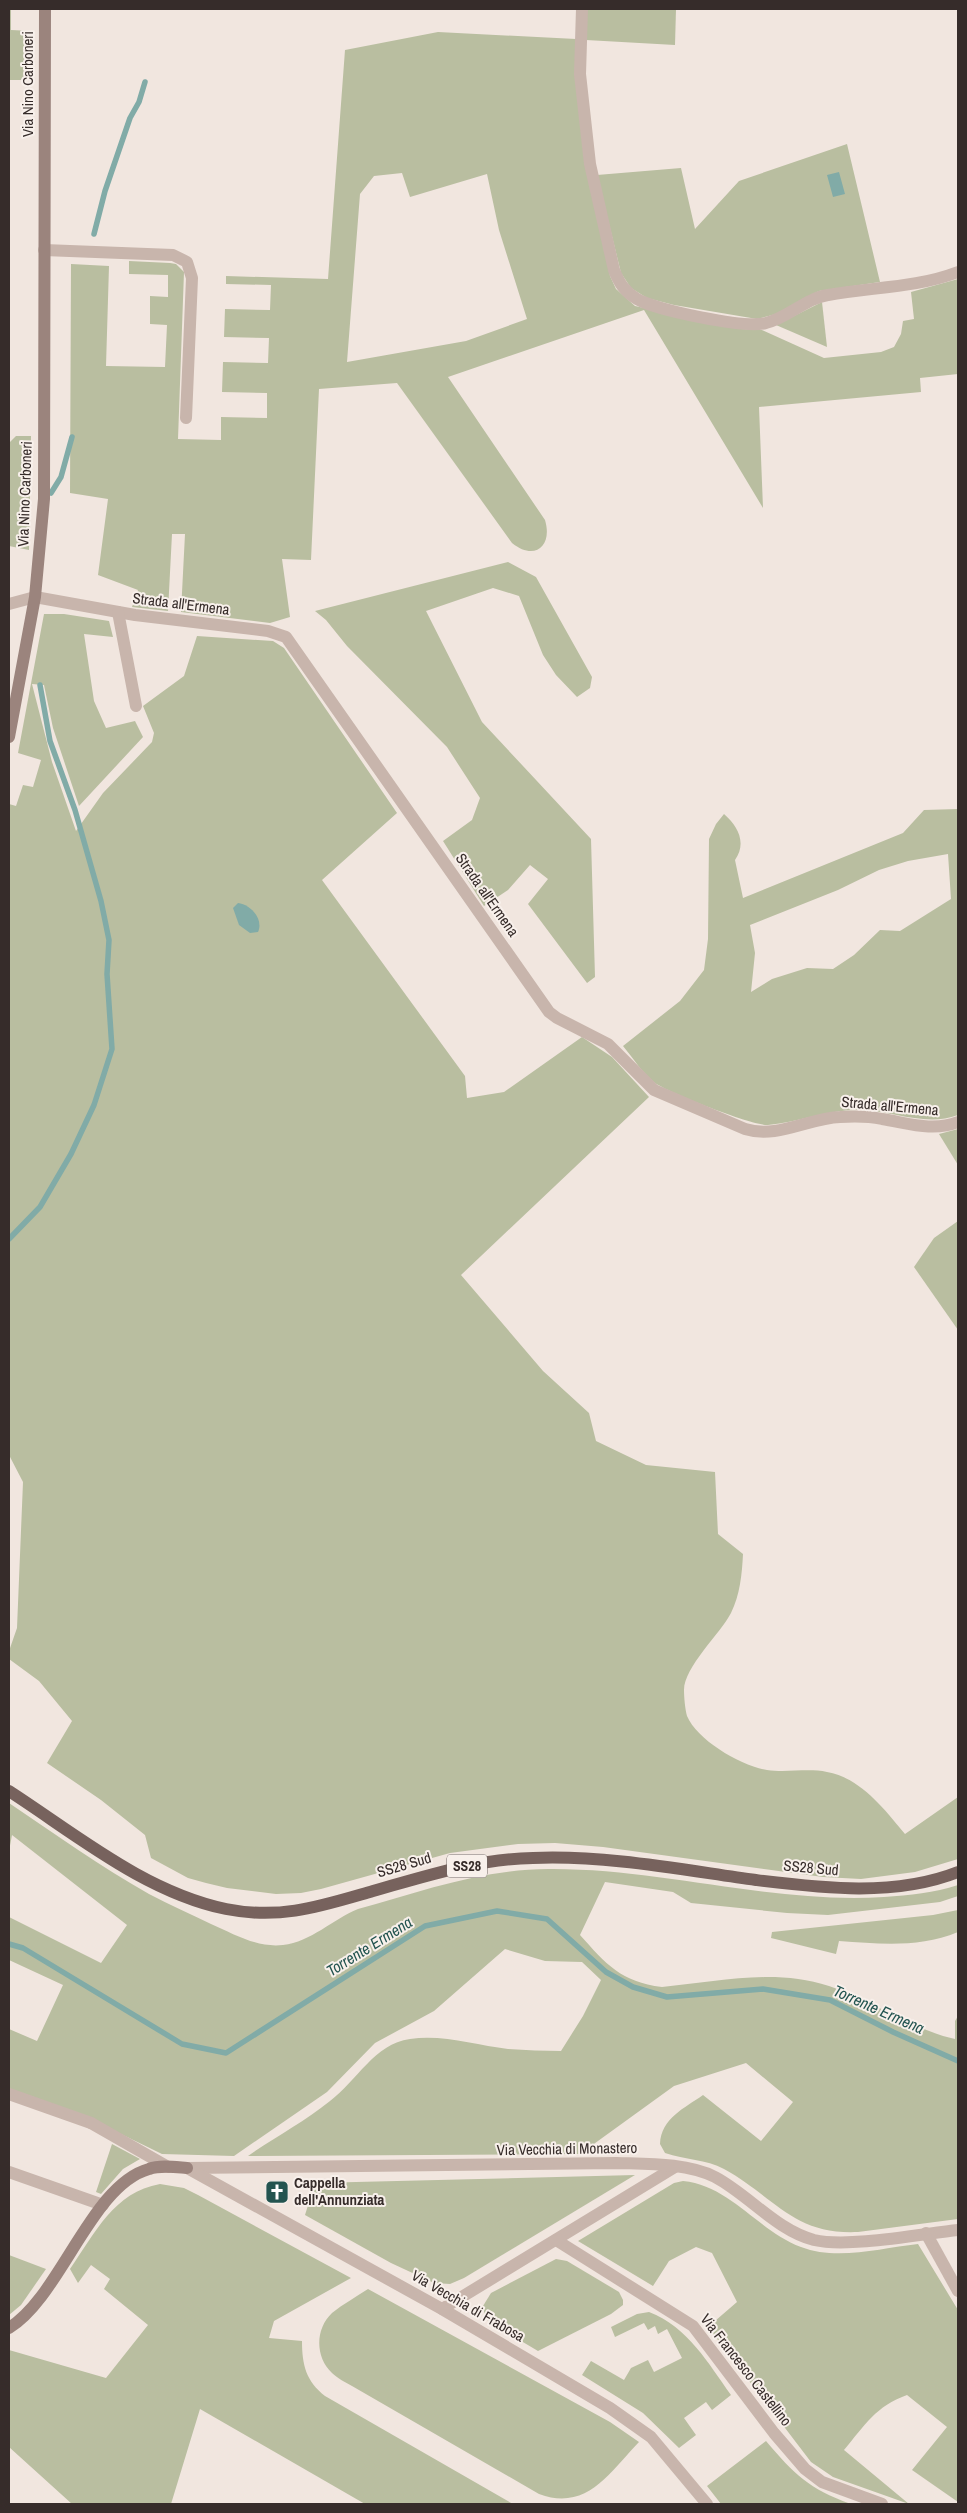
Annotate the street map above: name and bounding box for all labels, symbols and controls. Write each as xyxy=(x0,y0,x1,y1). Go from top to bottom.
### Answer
street label: Via Nino Carboneri xyxy=(17,31,38,137)
street label: Via Nino Carboneri xyxy=(12,441,37,547)
street label: Strada all'Ermena xyxy=(131,587,231,620)
street label: Strada all'Ermena xyxy=(451,849,524,941)
street label: Strada all'Ermena xyxy=(841,1091,940,1120)
street label: SS28 Sud xyxy=(374,1847,433,1882)
road number: SS28 xyxy=(447,1854,487,1878)
street label: SS28 Sud xyxy=(783,1855,840,1880)
water label: Torrente Ermena xyxy=(322,1911,416,1981)
water label: Torrente Ermena xyxy=(830,1979,928,2039)
street label: Via Vecchia di Monastero xyxy=(496,2137,638,2160)
place label: Cappella dell'Annunziata xyxy=(294,2172,385,2210)
church icon: Cappella dell'Annunziata xyxy=(264,2179,290,2205)
street label: Via Vecchia di Frabosa xyxy=(408,2265,529,2347)
street label: Via Francesco Castellino xyxy=(696,2309,797,2430)

